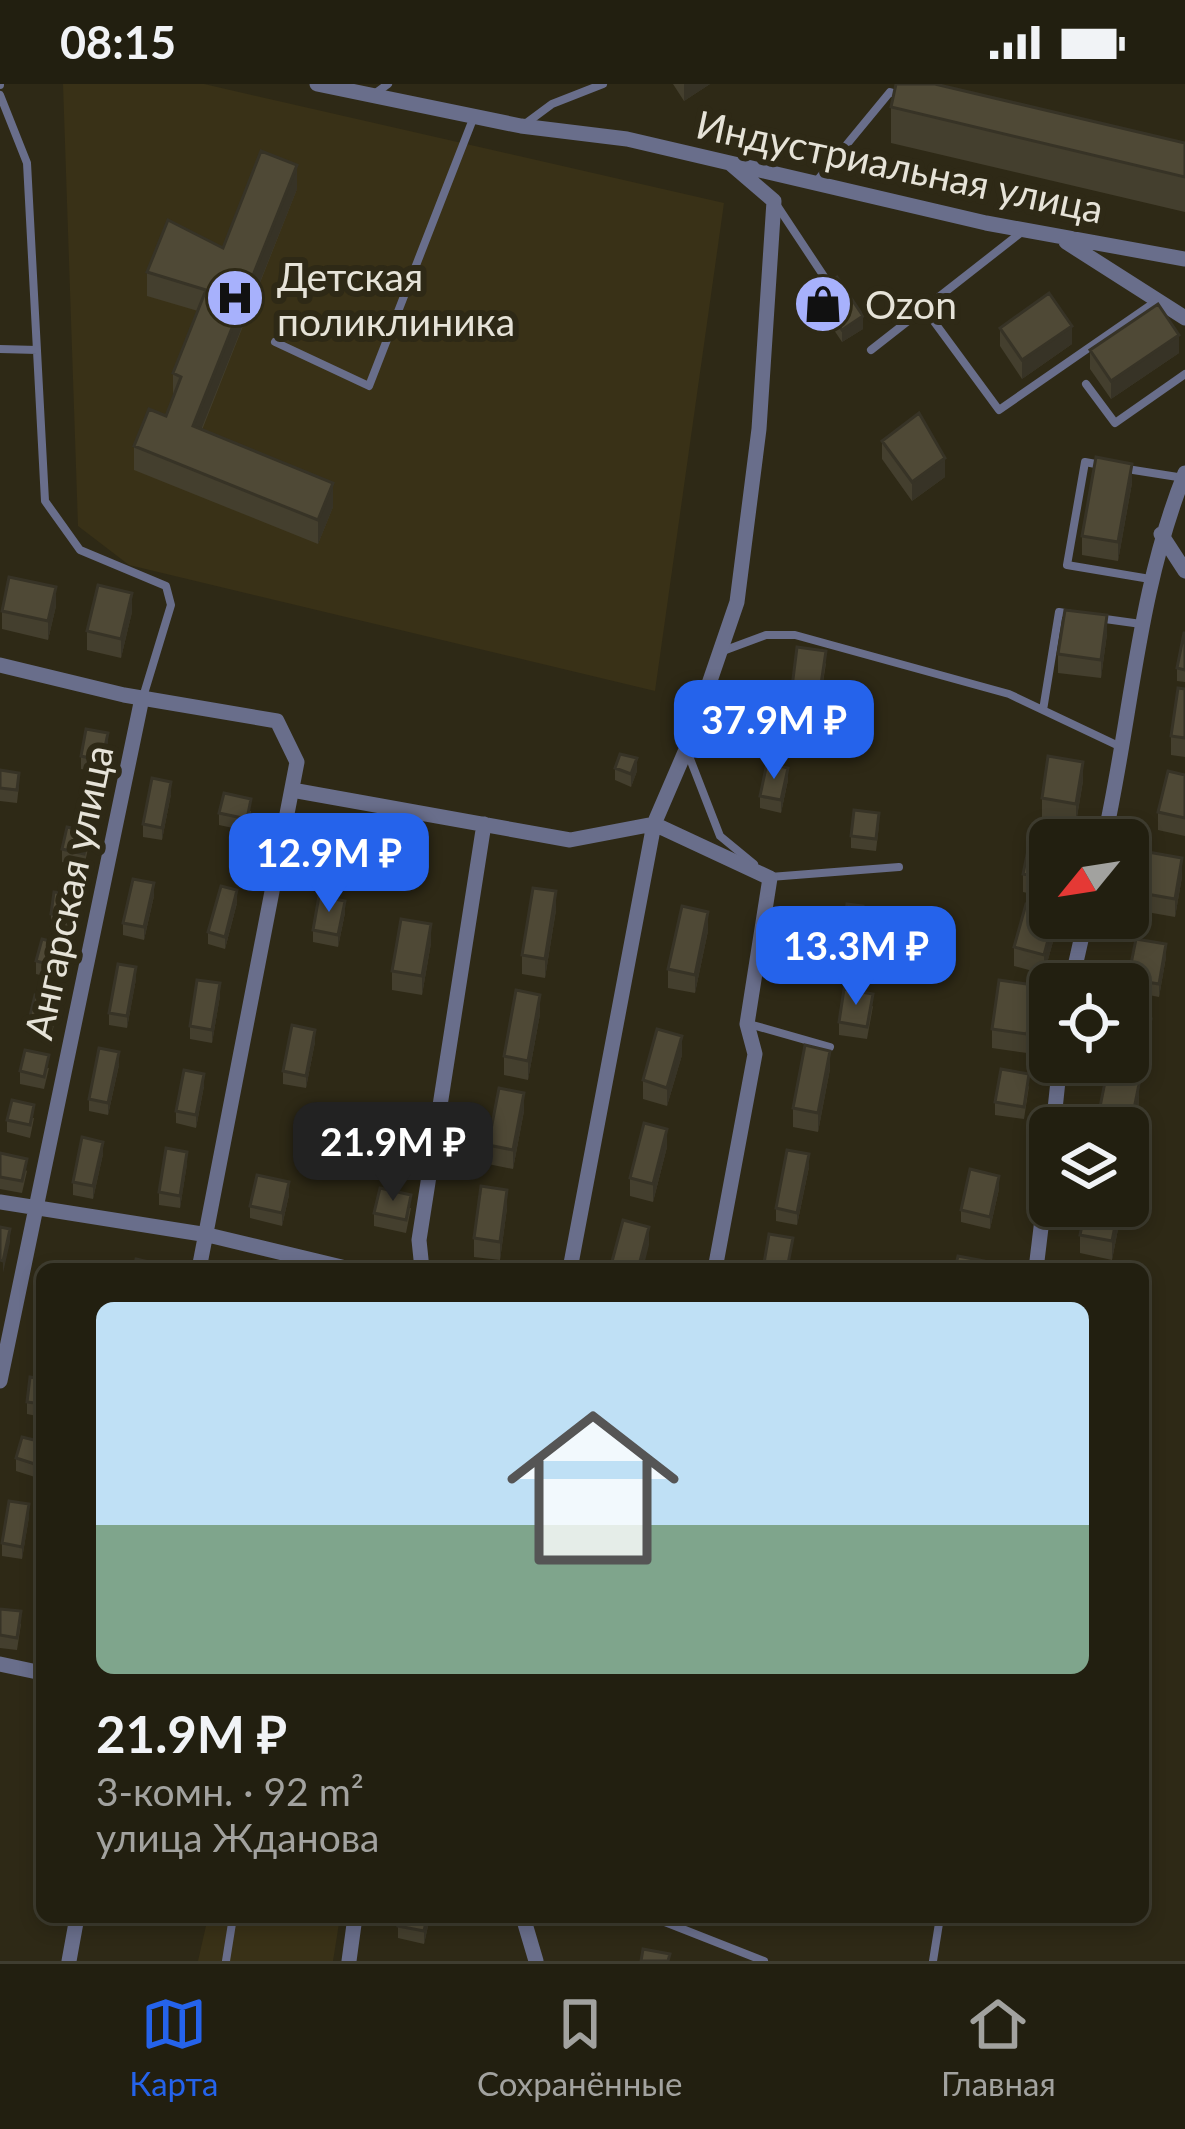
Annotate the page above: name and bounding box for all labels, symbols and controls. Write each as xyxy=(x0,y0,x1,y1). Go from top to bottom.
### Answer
text: 08:15 xyxy=(60,15,176,69)
street label: Индустриальная улица xyxy=(692,100,1108,232)
place label: Детская поликлиника xyxy=(277,253,515,344)
hospital icon: Детская поликлиника xyxy=(204,267,266,329)
shop icon: Ozon xyxy=(792,273,854,335)
place label: Ozon xyxy=(865,281,957,327)
pin: 37.9M ₽ xyxy=(663,680,885,782)
text: 37.9M ₽ xyxy=(701,696,847,742)
street label: Ангарская улица xyxy=(14,741,122,1043)
pin: 12.9M ₽ xyxy=(218,813,440,915)
north arrow xyxy=(1029,819,1149,939)
map controls xyxy=(1029,819,1149,1227)
text: 12.9M ₽ xyxy=(256,829,402,875)
pin: 13.3M ₽ xyxy=(745,906,967,1008)
text: 13.3M ₽ xyxy=(783,922,929,968)
button: locate xyxy=(1029,963,1149,1083)
pin: 21.9M ₽ xyxy=(282,1102,504,1204)
button: layers xyxy=(1029,1107,1149,1227)
text: 21.9M ₽ xyxy=(320,1118,466,1164)
icon: home xyxy=(485,1380,701,1596)
text: 21.9M ₽ xyxy=(96,1703,287,1764)
text: 3-комн. · 92 m² xyxy=(96,1768,364,1814)
text: улица Жданова xyxy=(96,1814,380,1860)
tab: Карта xyxy=(129,1991,219,2103)
tab: Сохранённые xyxy=(477,1991,682,2103)
tab: Главная xyxy=(941,1991,1056,2103)

